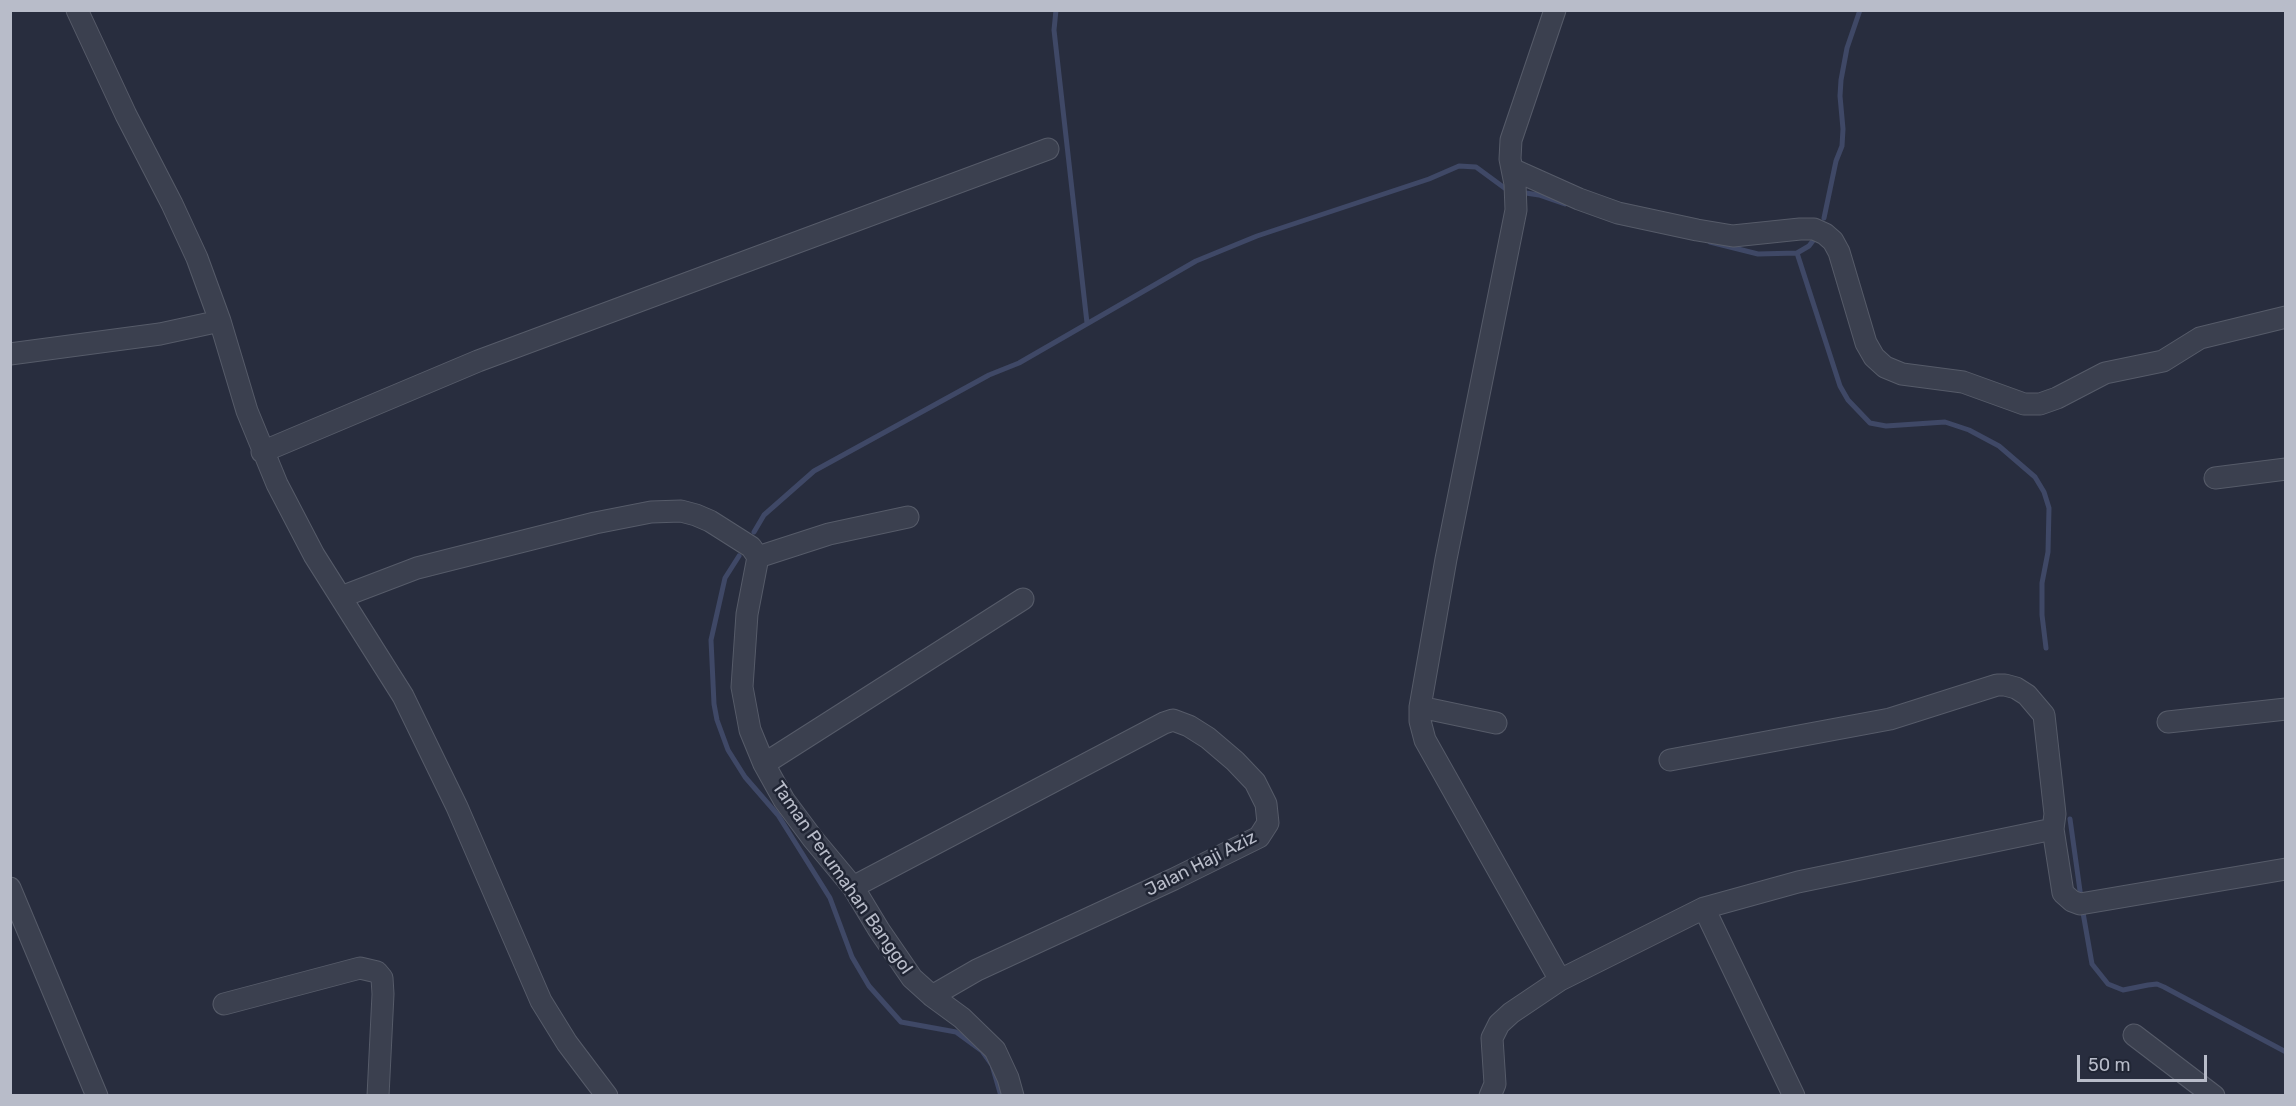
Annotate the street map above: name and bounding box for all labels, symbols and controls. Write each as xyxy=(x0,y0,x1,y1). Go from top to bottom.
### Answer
street label: Taman Perumahan Banggol xyxy=(767,777,917,979)
street label: Jalan Haji Aziz xyxy=(1142,827,1260,901)
scale bar xyxy=(2080,1043,2210,1081)
text: 50 m xyxy=(2088,1054,2131,1076)

